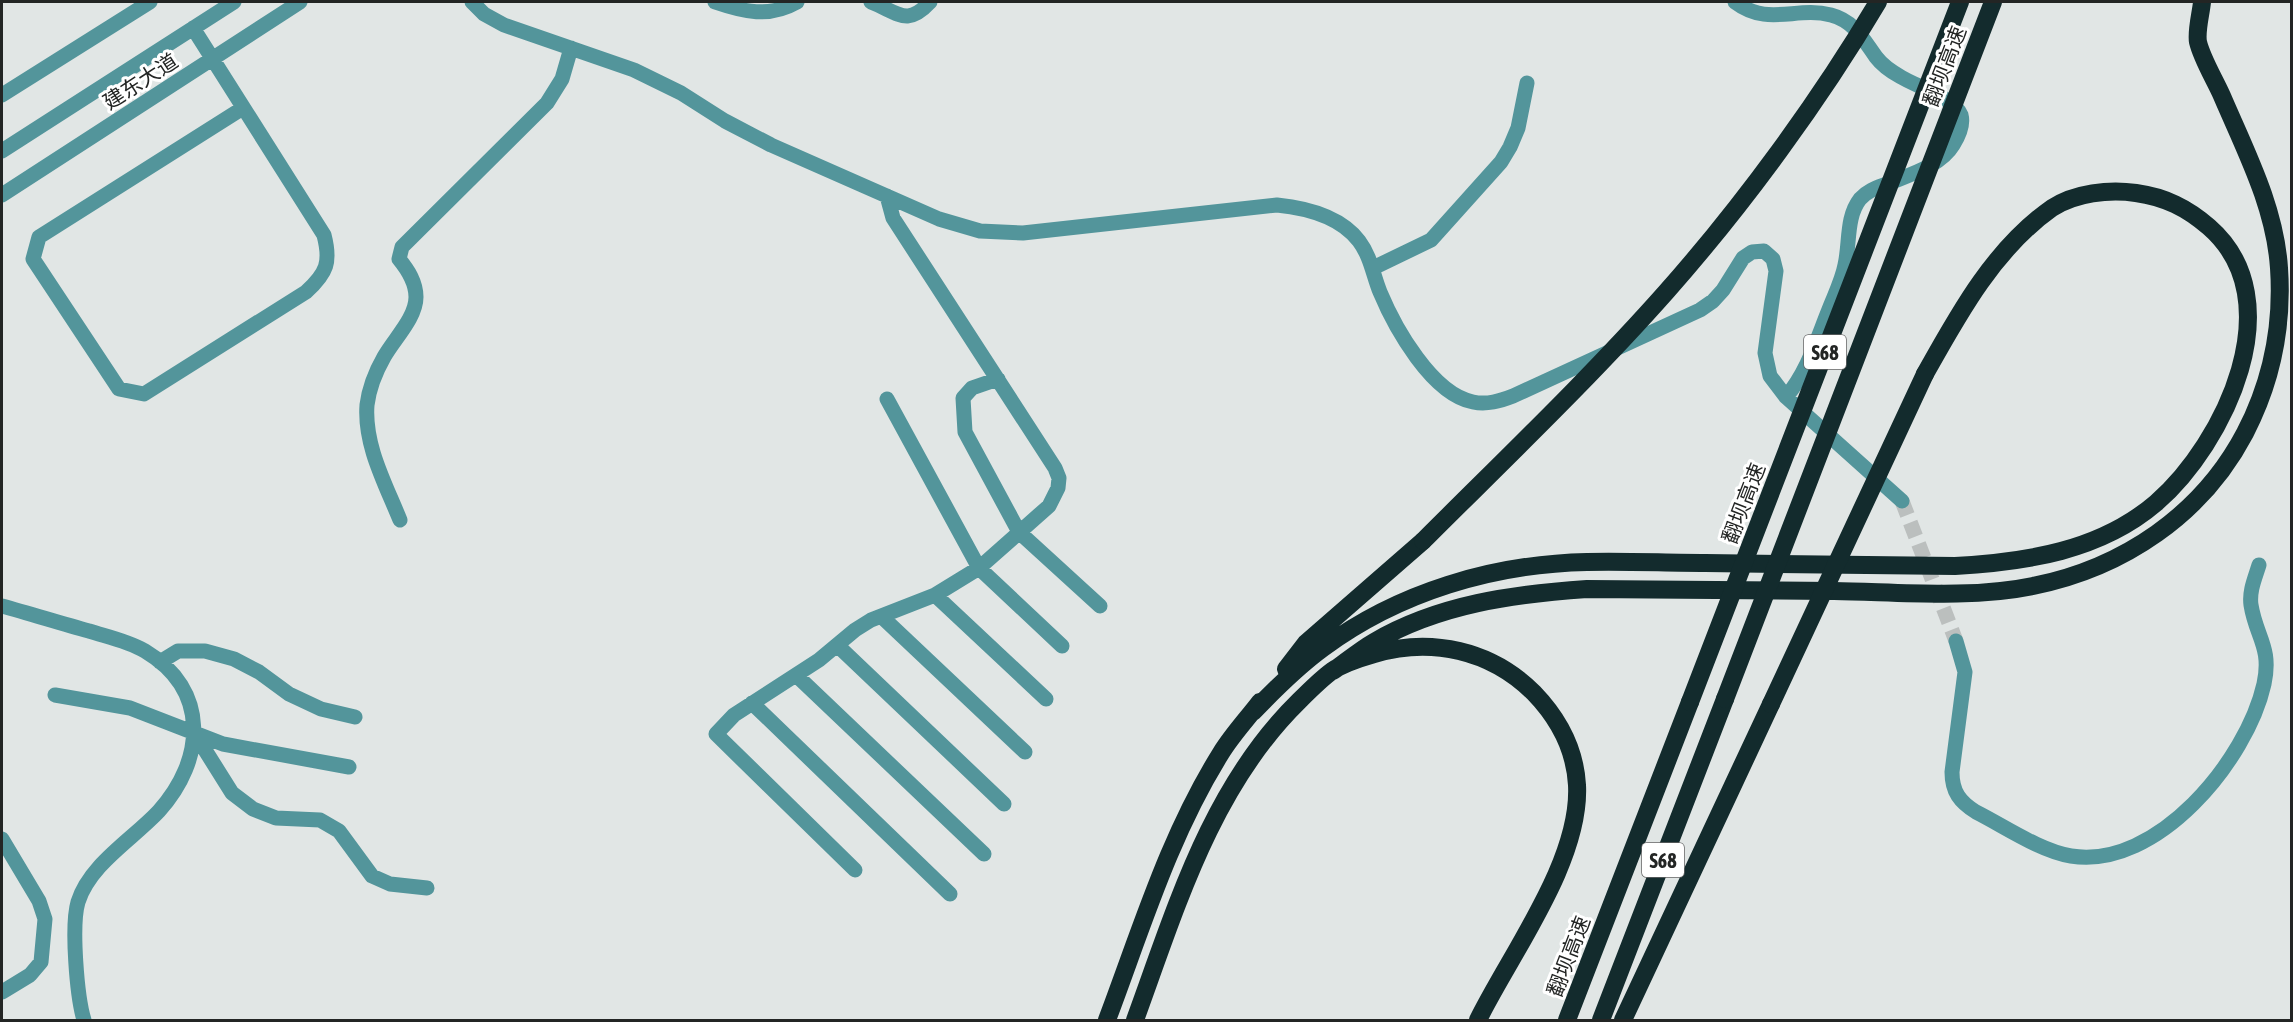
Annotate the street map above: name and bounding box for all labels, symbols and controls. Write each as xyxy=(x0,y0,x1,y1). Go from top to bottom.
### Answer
street label: 翻坝高速 xyxy=(1918,22,1970,110)
street label: 建东大道 xyxy=(98,48,182,114)
road number: S68 xyxy=(1804,335,1846,369)
street label: 翻坝高速 xyxy=(1717,459,1769,547)
road number: S68 xyxy=(1642,843,1684,877)
street label: 翻坝高速 xyxy=(1542,912,1594,1000)

